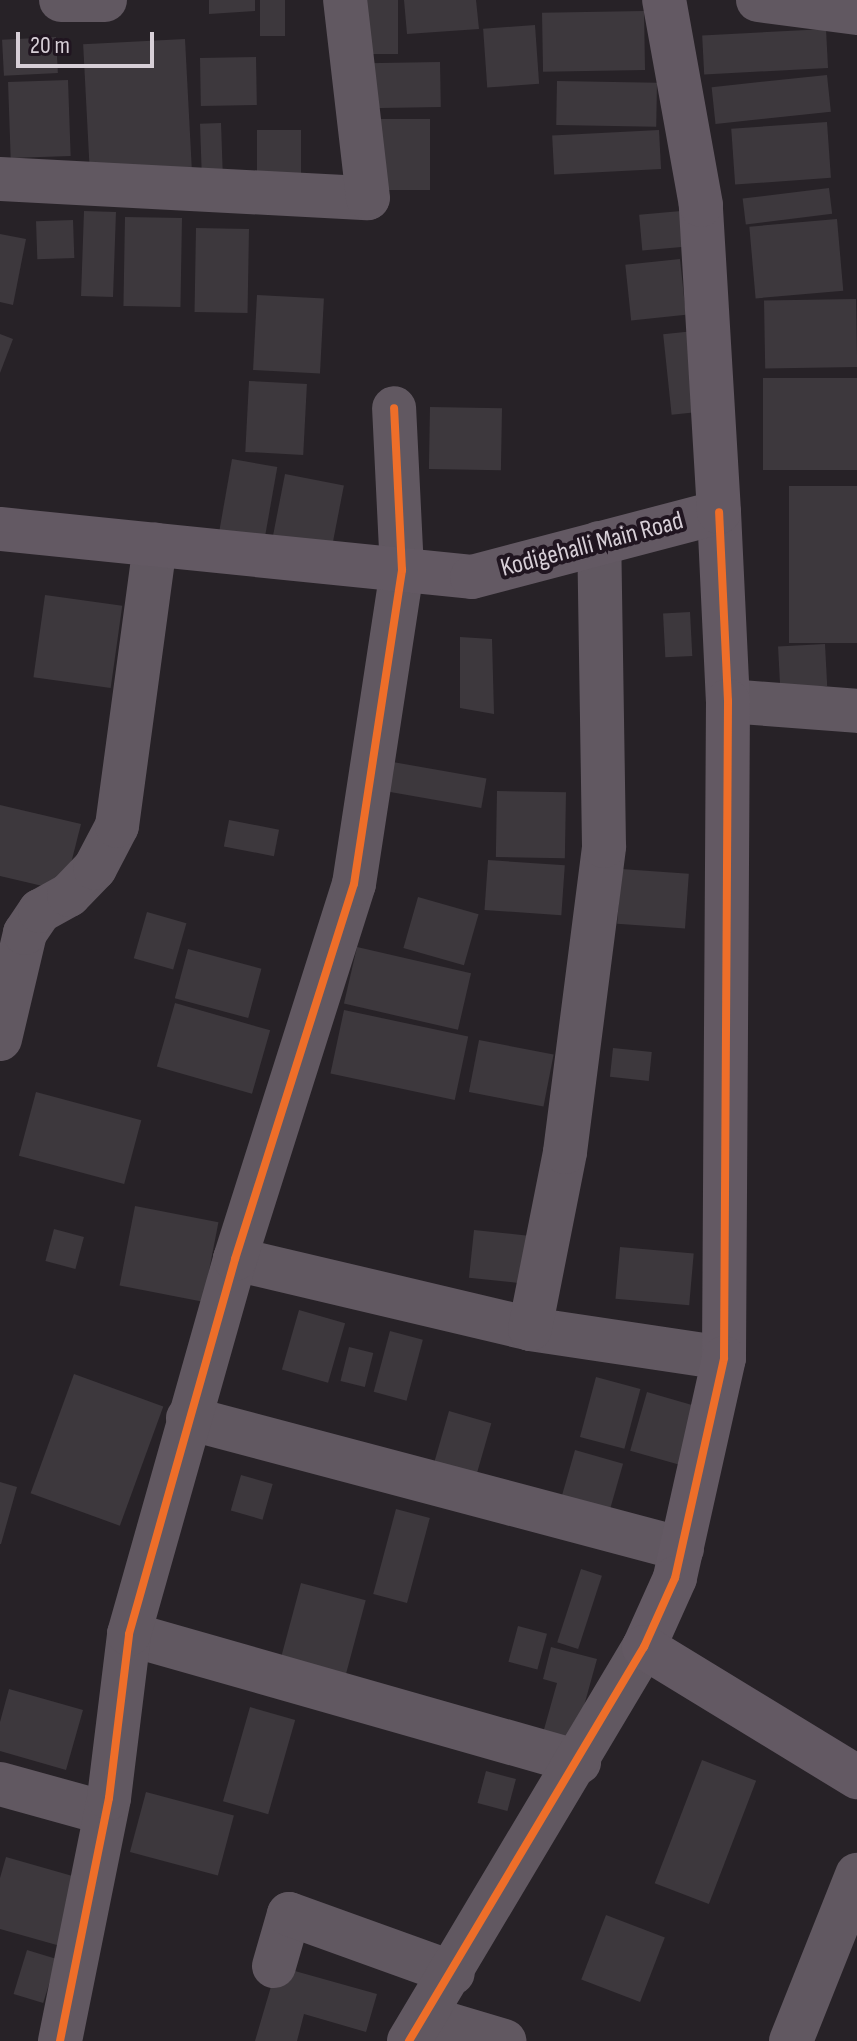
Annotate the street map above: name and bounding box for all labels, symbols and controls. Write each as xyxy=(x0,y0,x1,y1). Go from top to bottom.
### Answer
scale bar xyxy=(20,16,158,66)
text: 20 m xyxy=(30,31,70,60)
street label: Kodigehalli Main Road xyxy=(497,506,687,584)

